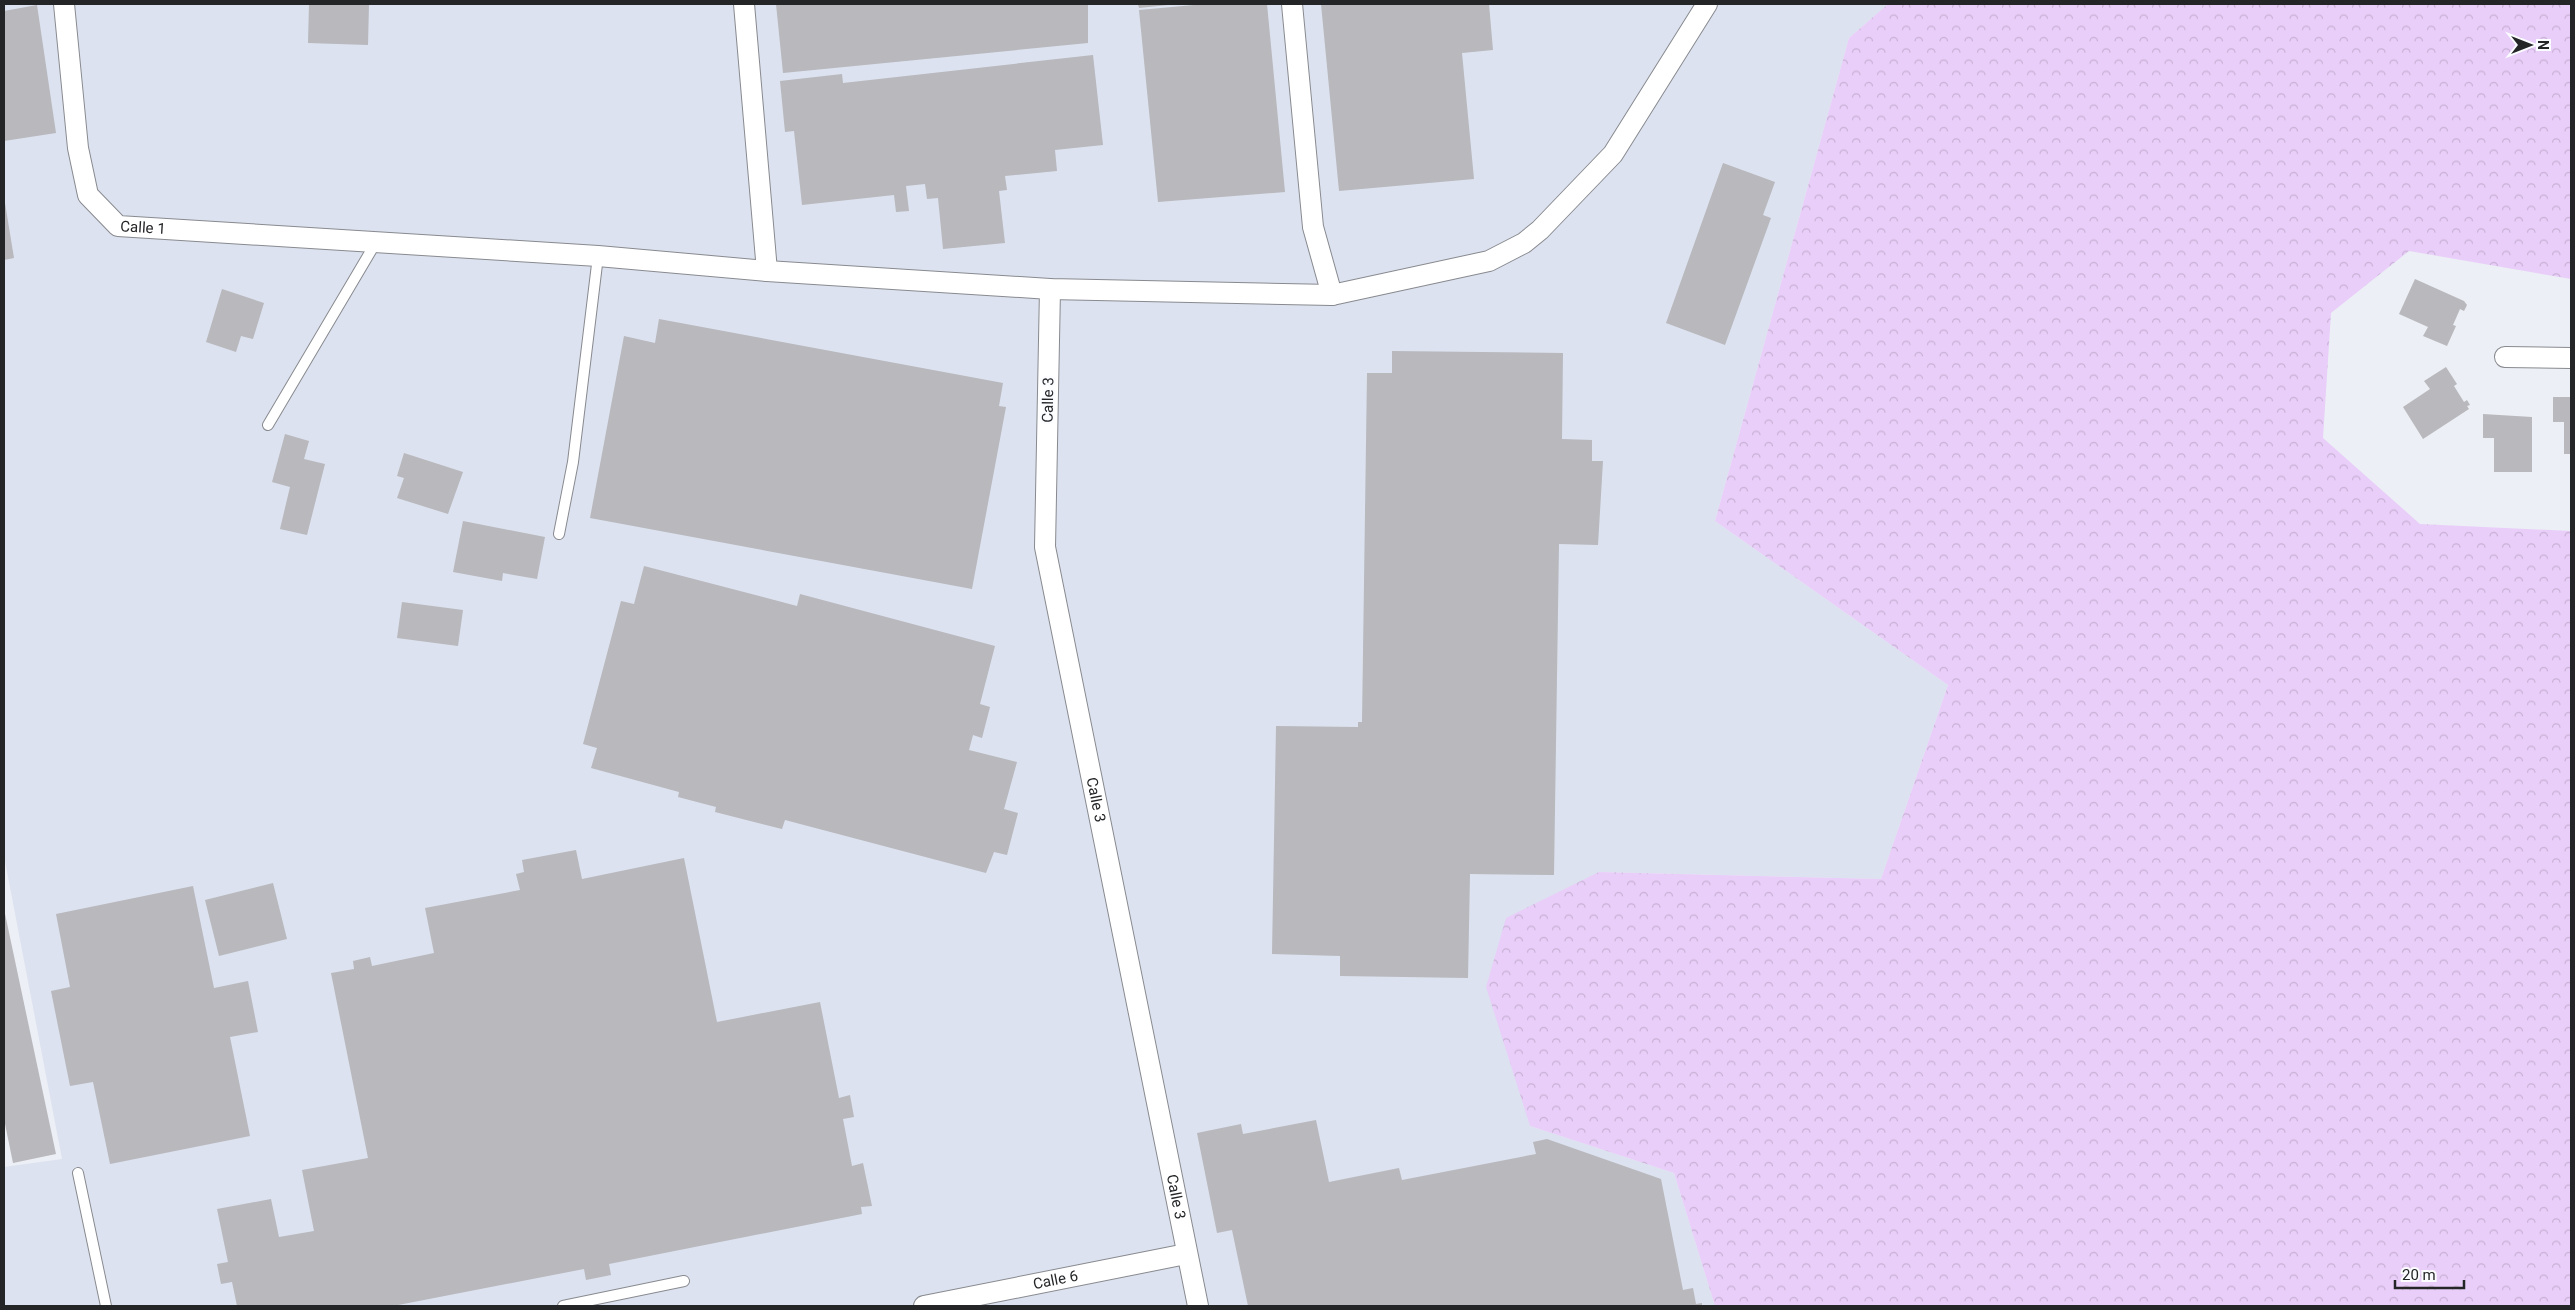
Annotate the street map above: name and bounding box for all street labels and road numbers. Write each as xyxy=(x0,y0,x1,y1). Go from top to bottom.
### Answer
street label: Calle 1 xyxy=(120,217,166,238)
street label: Calle 3 xyxy=(1039,377,1057,423)
street label: Calle 3 xyxy=(1083,776,1109,824)
street label: Calle 3 xyxy=(1163,1173,1189,1221)
street label: Calle 6 xyxy=(1031,1267,1079,1293)

